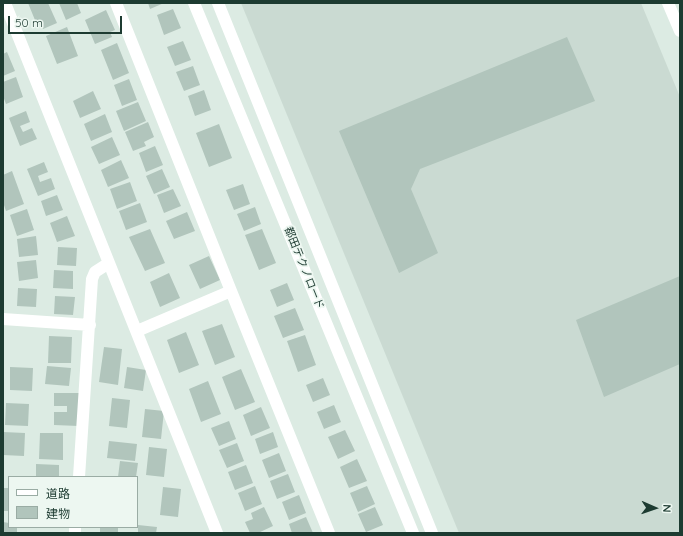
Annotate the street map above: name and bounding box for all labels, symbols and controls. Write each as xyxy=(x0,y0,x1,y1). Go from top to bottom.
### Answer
scale bar xyxy=(10,8,124,34)
text: 50 m xyxy=(15,15,43,30)
street label: 都田テクノロード xyxy=(281,225,327,311)
legend xyxy=(8,476,138,528)
text: 道路 xyxy=(46,486,70,501)
north arrow xyxy=(635,488,675,528)
text: N xyxy=(660,504,674,513)
text: 建物 xyxy=(46,506,70,521)

